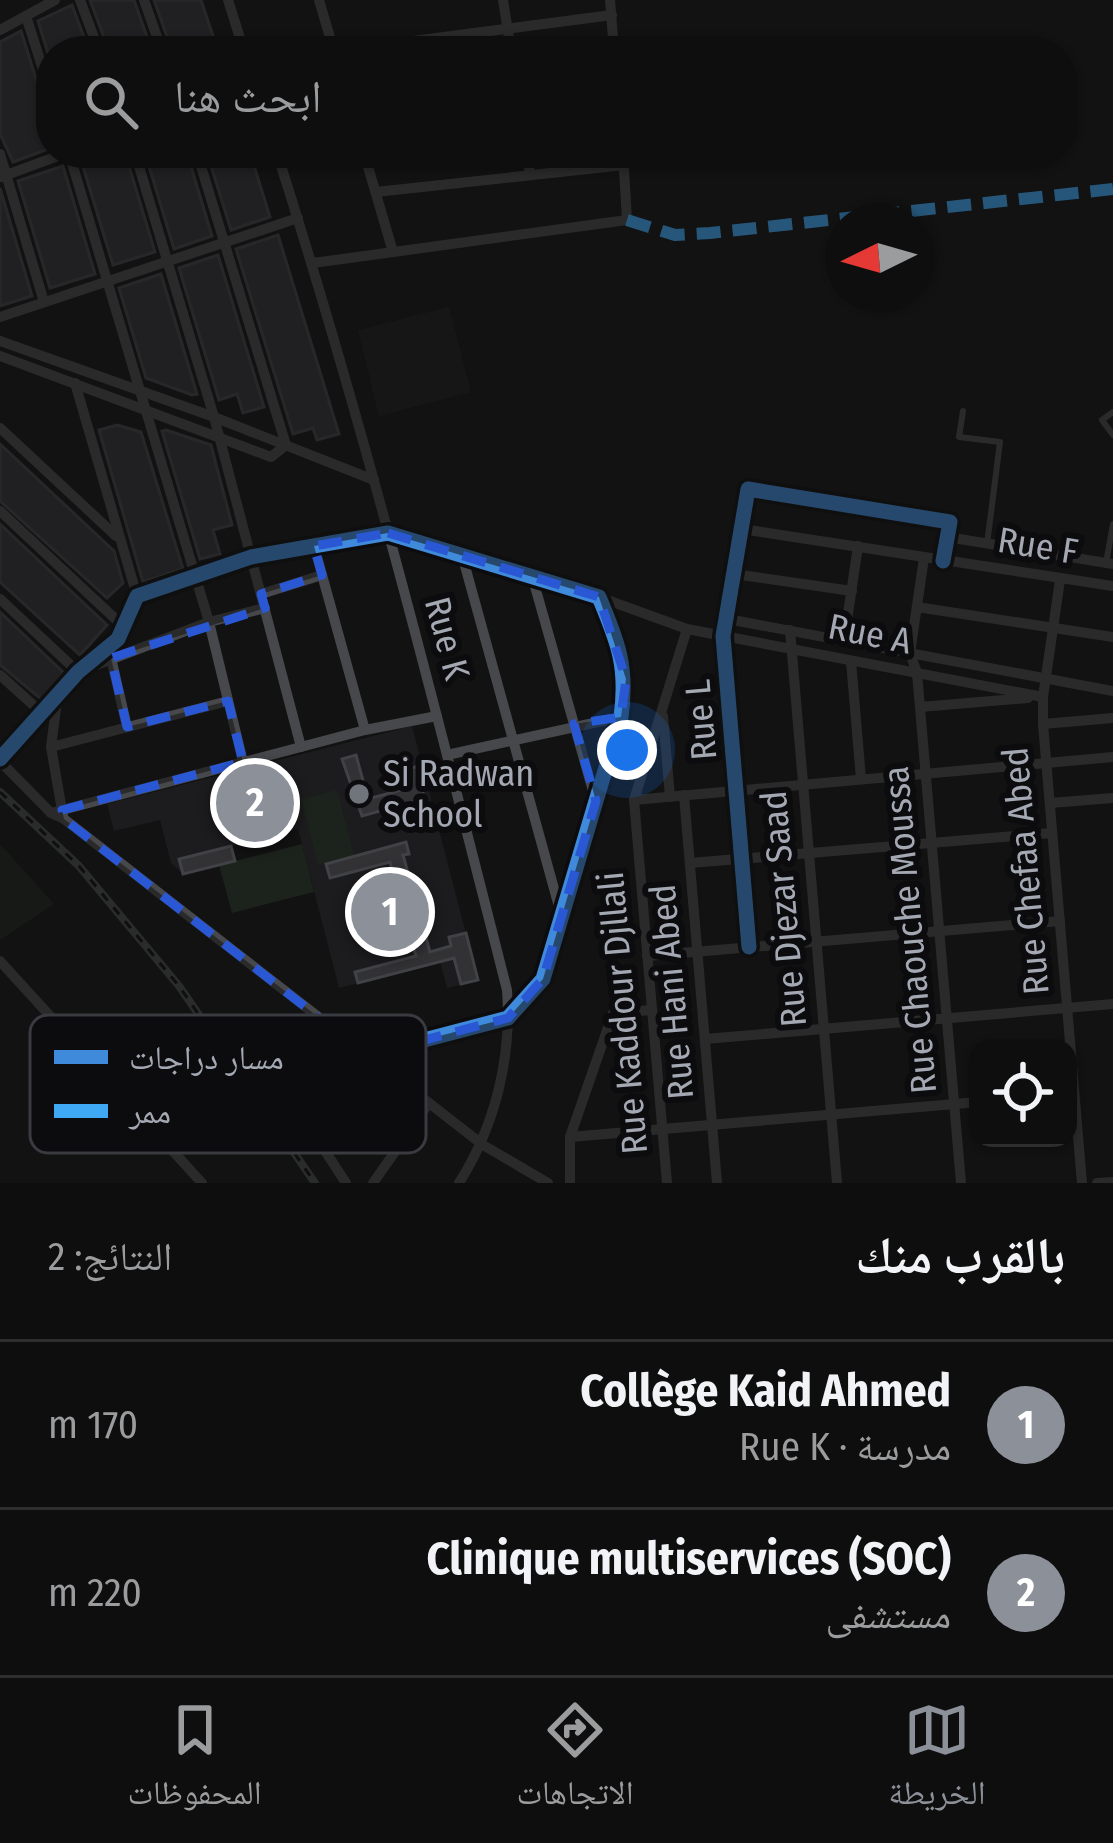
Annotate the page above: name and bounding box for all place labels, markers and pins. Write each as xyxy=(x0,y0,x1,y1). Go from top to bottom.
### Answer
place label: Si Radwan School xyxy=(383,752,534,837)
pin: 2 xyxy=(216,758,294,848)
marker: Si Radwan School xyxy=(346,781,372,807)
pin: 1 xyxy=(351,867,429,957)

